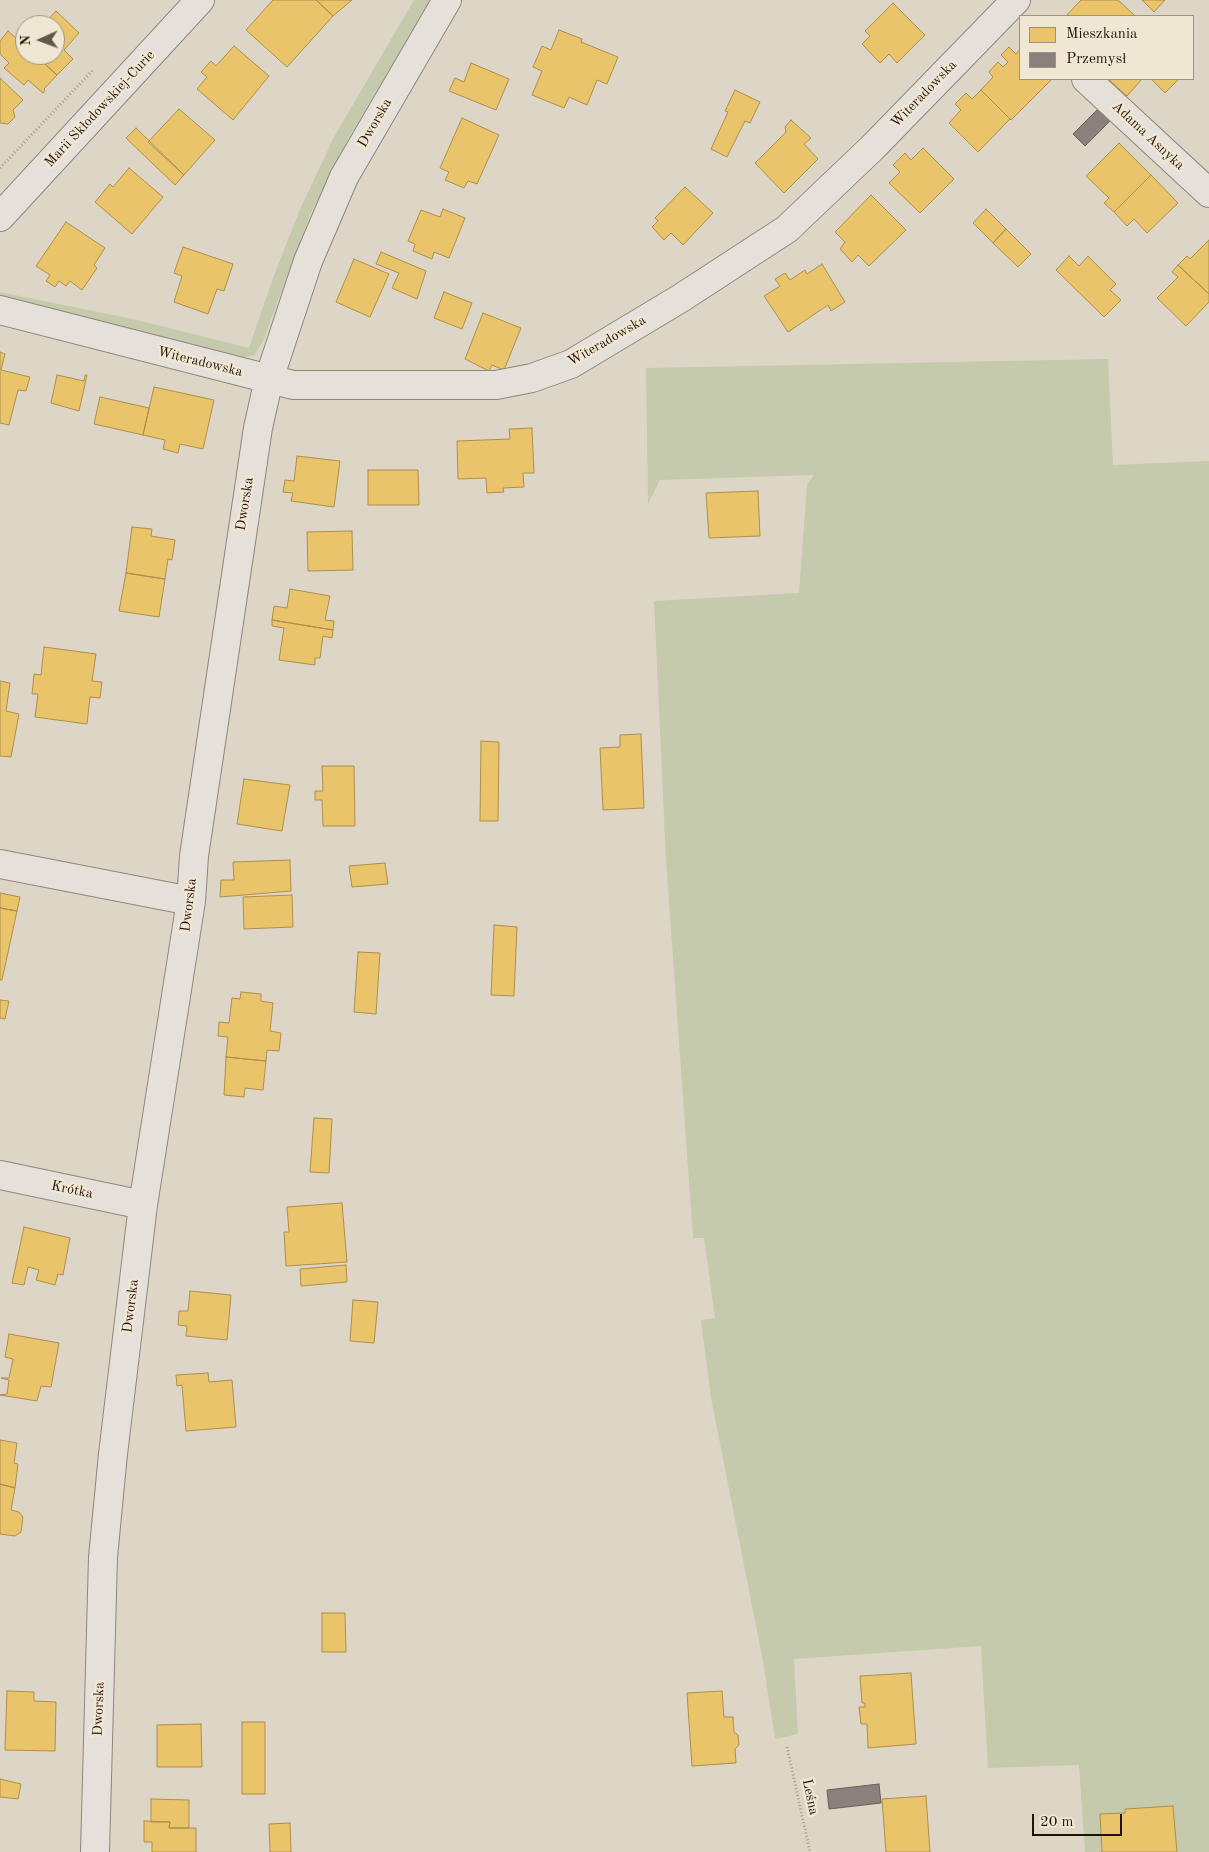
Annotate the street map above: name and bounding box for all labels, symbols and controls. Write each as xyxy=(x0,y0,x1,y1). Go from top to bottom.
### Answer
north arrow xyxy=(15,15,65,65)
legend xyxy=(1019,15,1194,80)
text: Mieszkania xyxy=(1066,27,1137,42)
text: N xyxy=(19,35,33,46)
street label: Marii Skłodowskiej-Curie xyxy=(41,47,159,171)
text: Przemysł xyxy=(1066,52,1126,67)
street label: Witeradowska xyxy=(888,57,960,131)
street label: Dworska xyxy=(354,95,396,151)
street label: Adama Asnyka xyxy=(1108,98,1188,174)
street label: Witeradowska xyxy=(565,312,649,370)
street label: Witeradowska xyxy=(156,343,244,381)
street label: Dworska xyxy=(232,476,258,532)
street label: Dworska xyxy=(177,877,201,933)
street label: Krótka xyxy=(50,1177,94,1203)
street label: Dworska xyxy=(119,1278,143,1334)
street label: Dworska xyxy=(90,1682,108,1736)
street label: Leśna xyxy=(798,1777,822,1817)
scale bar xyxy=(1034,1804,1124,1836)
text: 20 m xyxy=(1040,1815,1074,1830)

